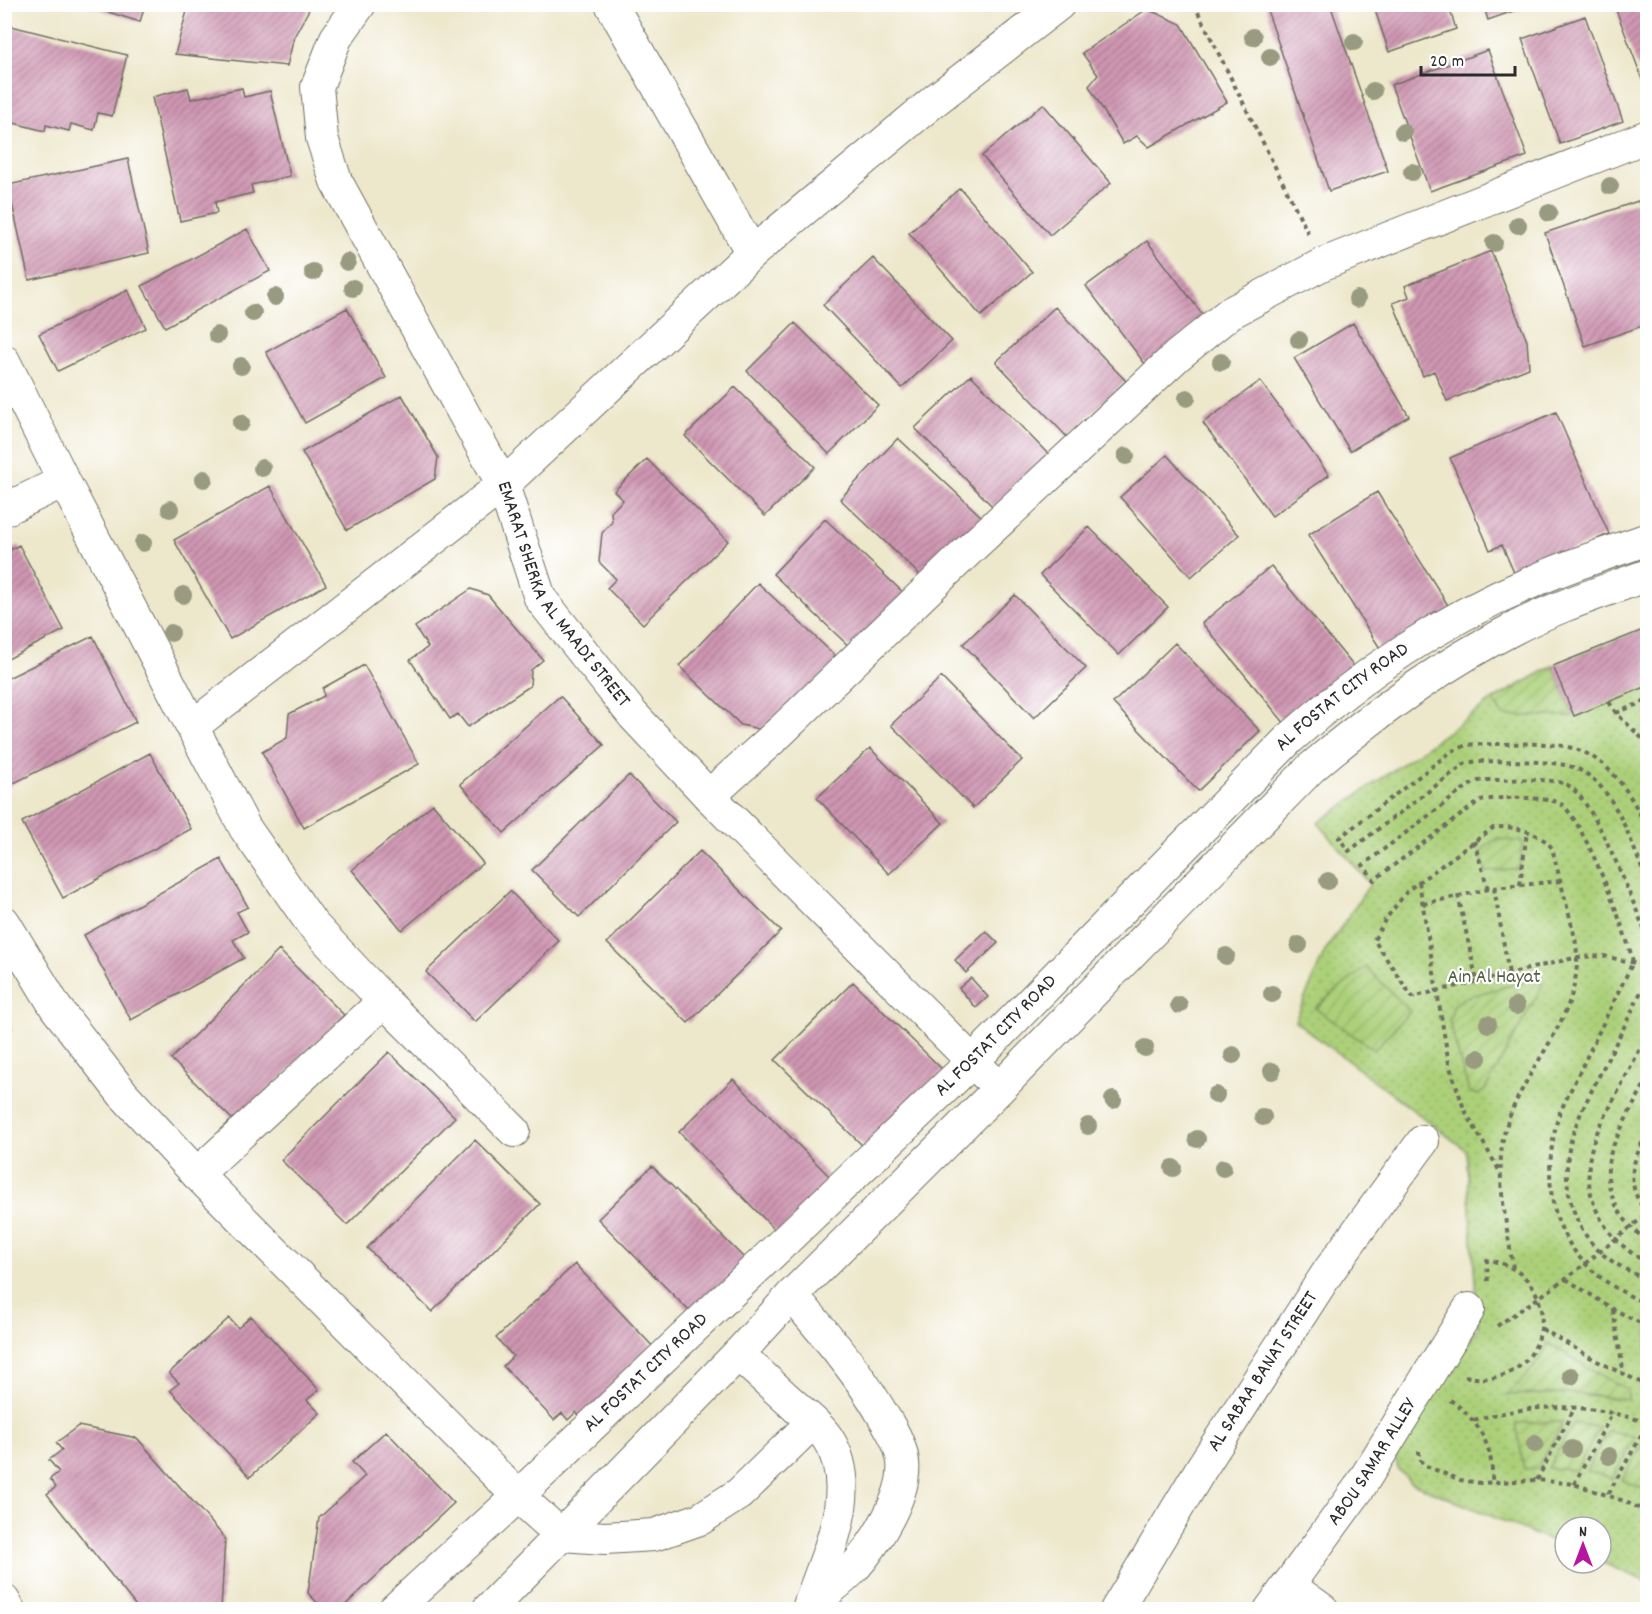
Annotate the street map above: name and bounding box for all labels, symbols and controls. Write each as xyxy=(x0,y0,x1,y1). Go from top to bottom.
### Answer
scale bar xyxy=(1421,39,1516,77)
text: 20 m xyxy=(1430,50,1464,75)
street label: EMARAT SHERKA AL MAADI STREET xyxy=(489,478,636,714)
street label: AL FOSTAT CITY ROAD xyxy=(1270,636,1415,758)
park label: Ain Al Hayat xyxy=(1447,964,1541,992)
street label: AL FOSTAT CITY ROAD xyxy=(929,969,1064,1104)
street label: AL SABAA BANAT STREET xyxy=(1201,1286,1326,1458)
street label: AL FOSTAT CITY ROAD xyxy=(578,1307,715,1440)
street label: ABOU SAMAR ALLEY xyxy=(1322,1393,1425,1532)
north arrow xyxy=(1553,1515,1613,1575)
text: N xyxy=(1579,1521,1587,1544)

